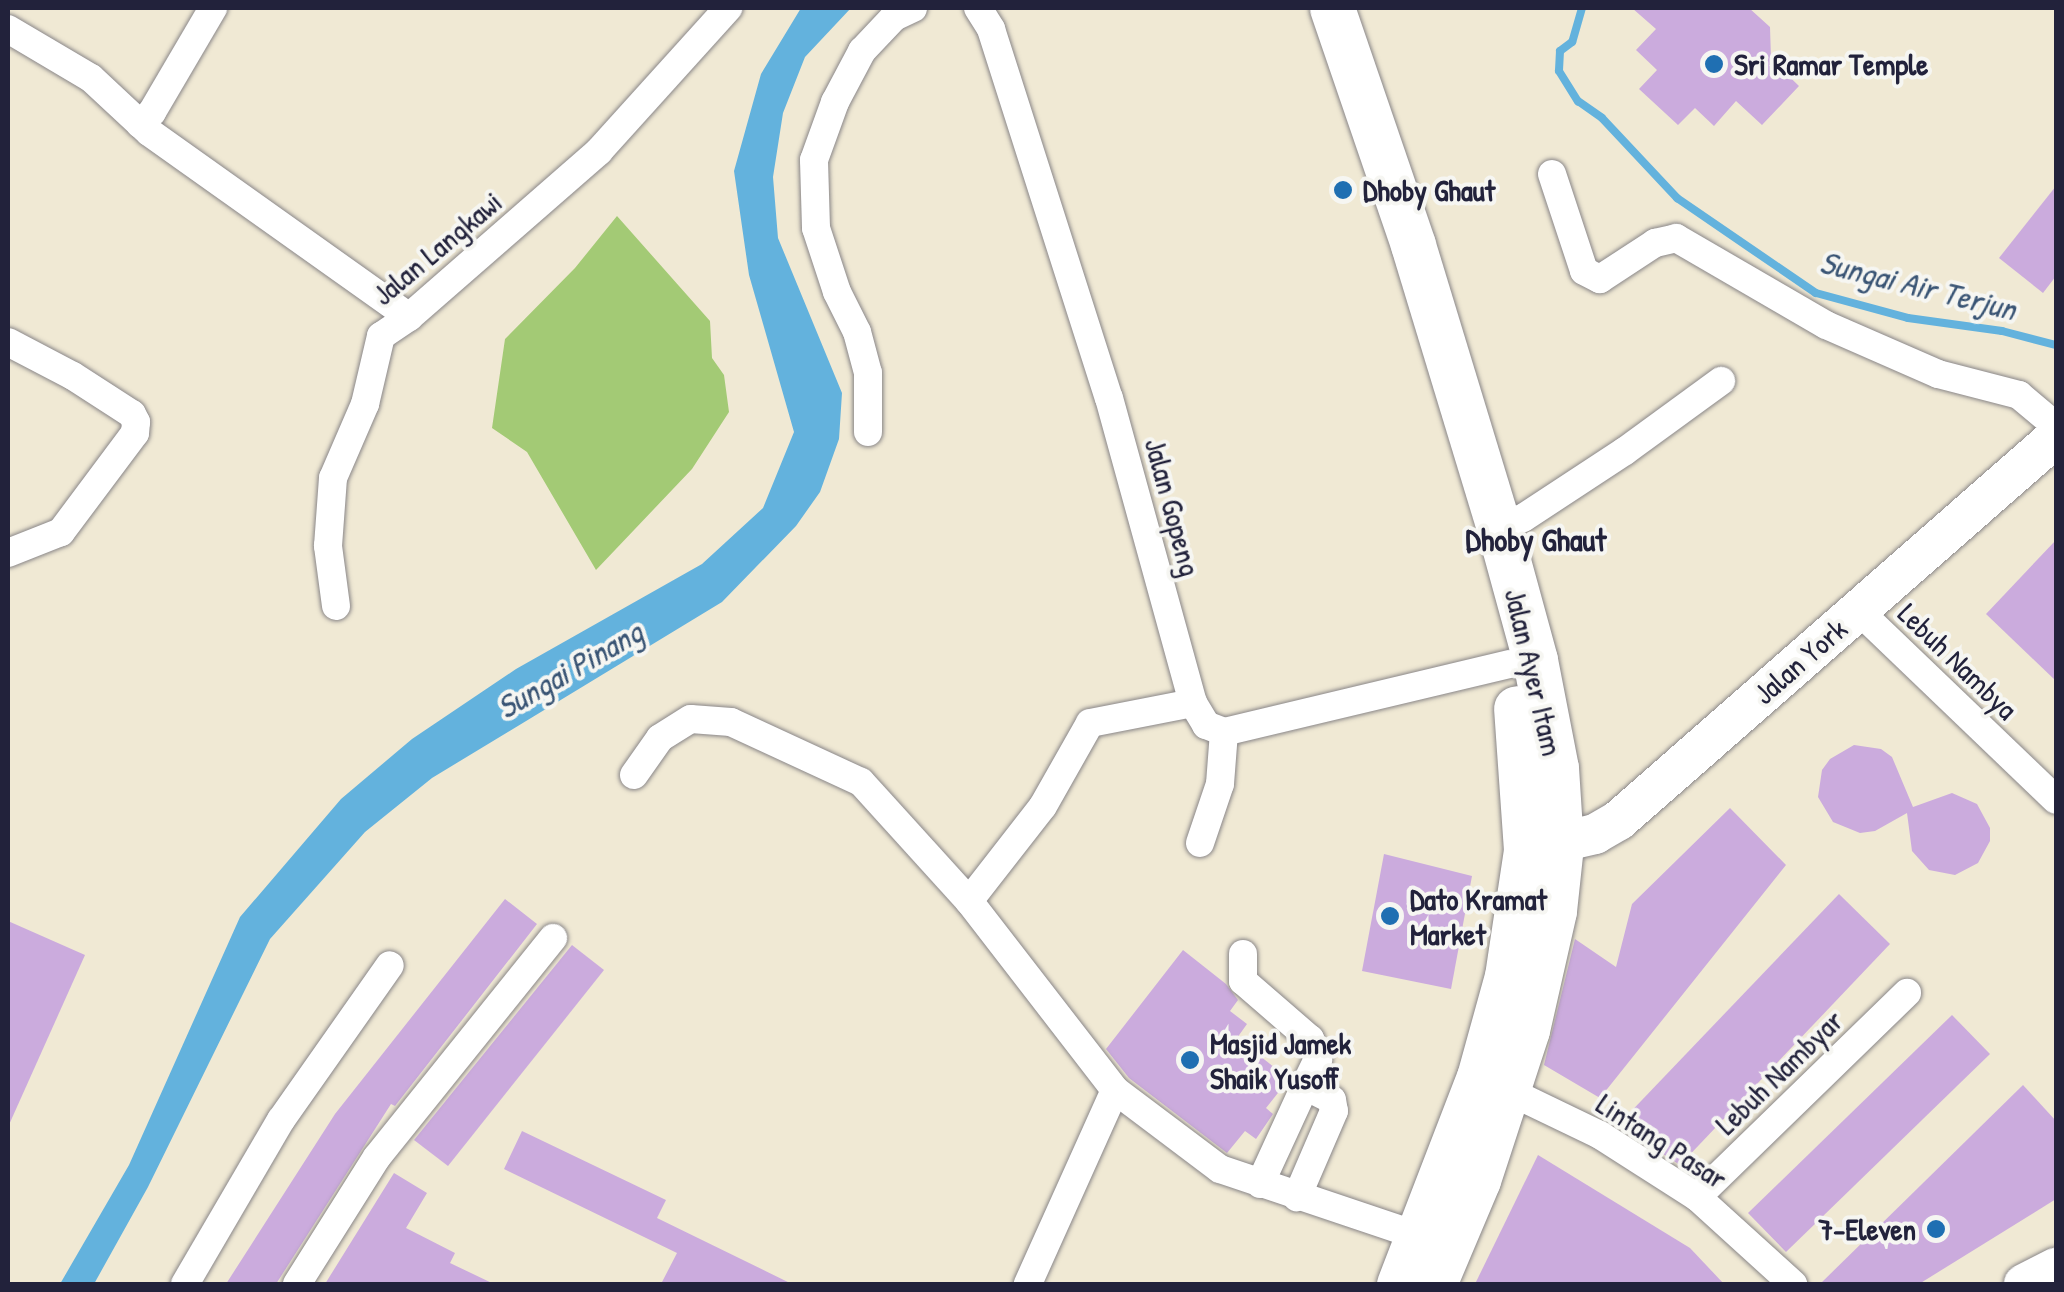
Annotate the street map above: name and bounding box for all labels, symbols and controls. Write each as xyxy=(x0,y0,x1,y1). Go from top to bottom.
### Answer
place label: Sri Ramar Temple xyxy=(1734,46,1928,82)
marker: Sri Ramar Temple xyxy=(1703,53,1725,75)
place label: Dhoby Ghaut xyxy=(1363,172,1495,208)
marker: Dhoby Ghaut xyxy=(1332,179,1354,201)
street label: Jalan Langkawi xyxy=(365,184,509,312)
water label: Sungai Air Terjun xyxy=(1816,243,2020,329)
street label: Jalan Gopeng xyxy=(1137,434,1209,580)
district label: Dhoby Ghaut xyxy=(1466,521,1606,559)
street label: Jalan Ayer Itam xyxy=(1497,585,1571,759)
street label: Lebuh Nambya xyxy=(1891,595,2025,727)
street label: Jalan York xyxy=(1746,611,1854,711)
water label: Sungai Pinang xyxy=(490,613,650,727)
place label: Dato Kramat Market xyxy=(1410,881,1547,952)
marker: Dato Kramat Market xyxy=(1379,905,1401,927)
street label: Lebuh Nambyar xyxy=(1708,1002,1850,1142)
place label: Masjid Jamek Shaik Yusoff xyxy=(1210,1025,1351,1096)
marker: Masjid Jamek Shaik Yusoff xyxy=(1179,1049,1201,1071)
street label: Lintang Pasar xyxy=(1590,1085,1734,1197)
place label: 7-Eleven xyxy=(1818,1211,1916,1247)
marker: 7-Eleven xyxy=(1925,1218,1947,1240)

